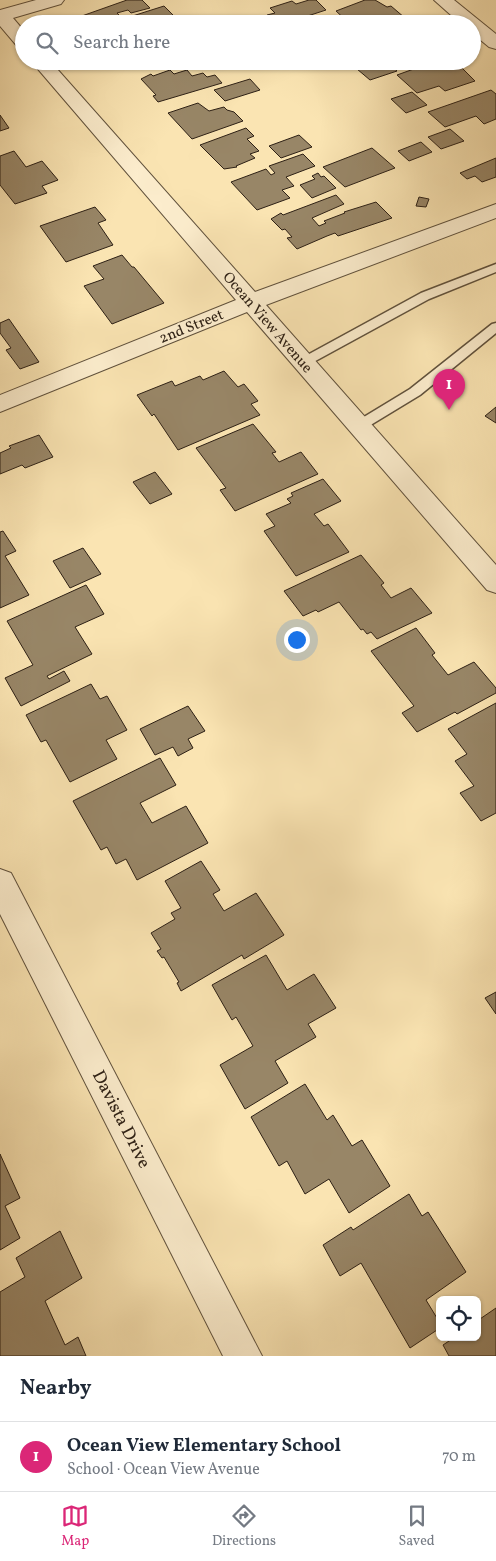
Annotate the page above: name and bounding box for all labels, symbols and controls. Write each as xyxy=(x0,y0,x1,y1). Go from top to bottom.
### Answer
search box xyxy=(15,15,481,70)
icon: search xyxy=(33,29,61,57)
text: Search here xyxy=(73,30,170,56)
street label: Ocean View Avenue xyxy=(217,268,317,378)
street label: 2nd Street xyxy=(156,305,227,350)
pin: 1 xyxy=(433,369,465,410)
your location xyxy=(284,627,310,653)
street label: Davista Drive xyxy=(85,1066,156,1173)
map controls xyxy=(436,1296,481,1341)
button: locate xyxy=(436,1296,481,1341)
text: Nearby xyxy=(20,1374,91,1403)
text: Ocean View Elementary School xyxy=(67,1433,341,1459)
text: 1 xyxy=(33,1446,39,1468)
text: 70 m xyxy=(442,1446,476,1468)
text: School · Ocean View Avenue xyxy=(67,1459,260,1481)
tab: Map xyxy=(61,1502,89,1551)
tab: Directions xyxy=(212,1502,276,1551)
tab: Saved xyxy=(399,1502,435,1551)

